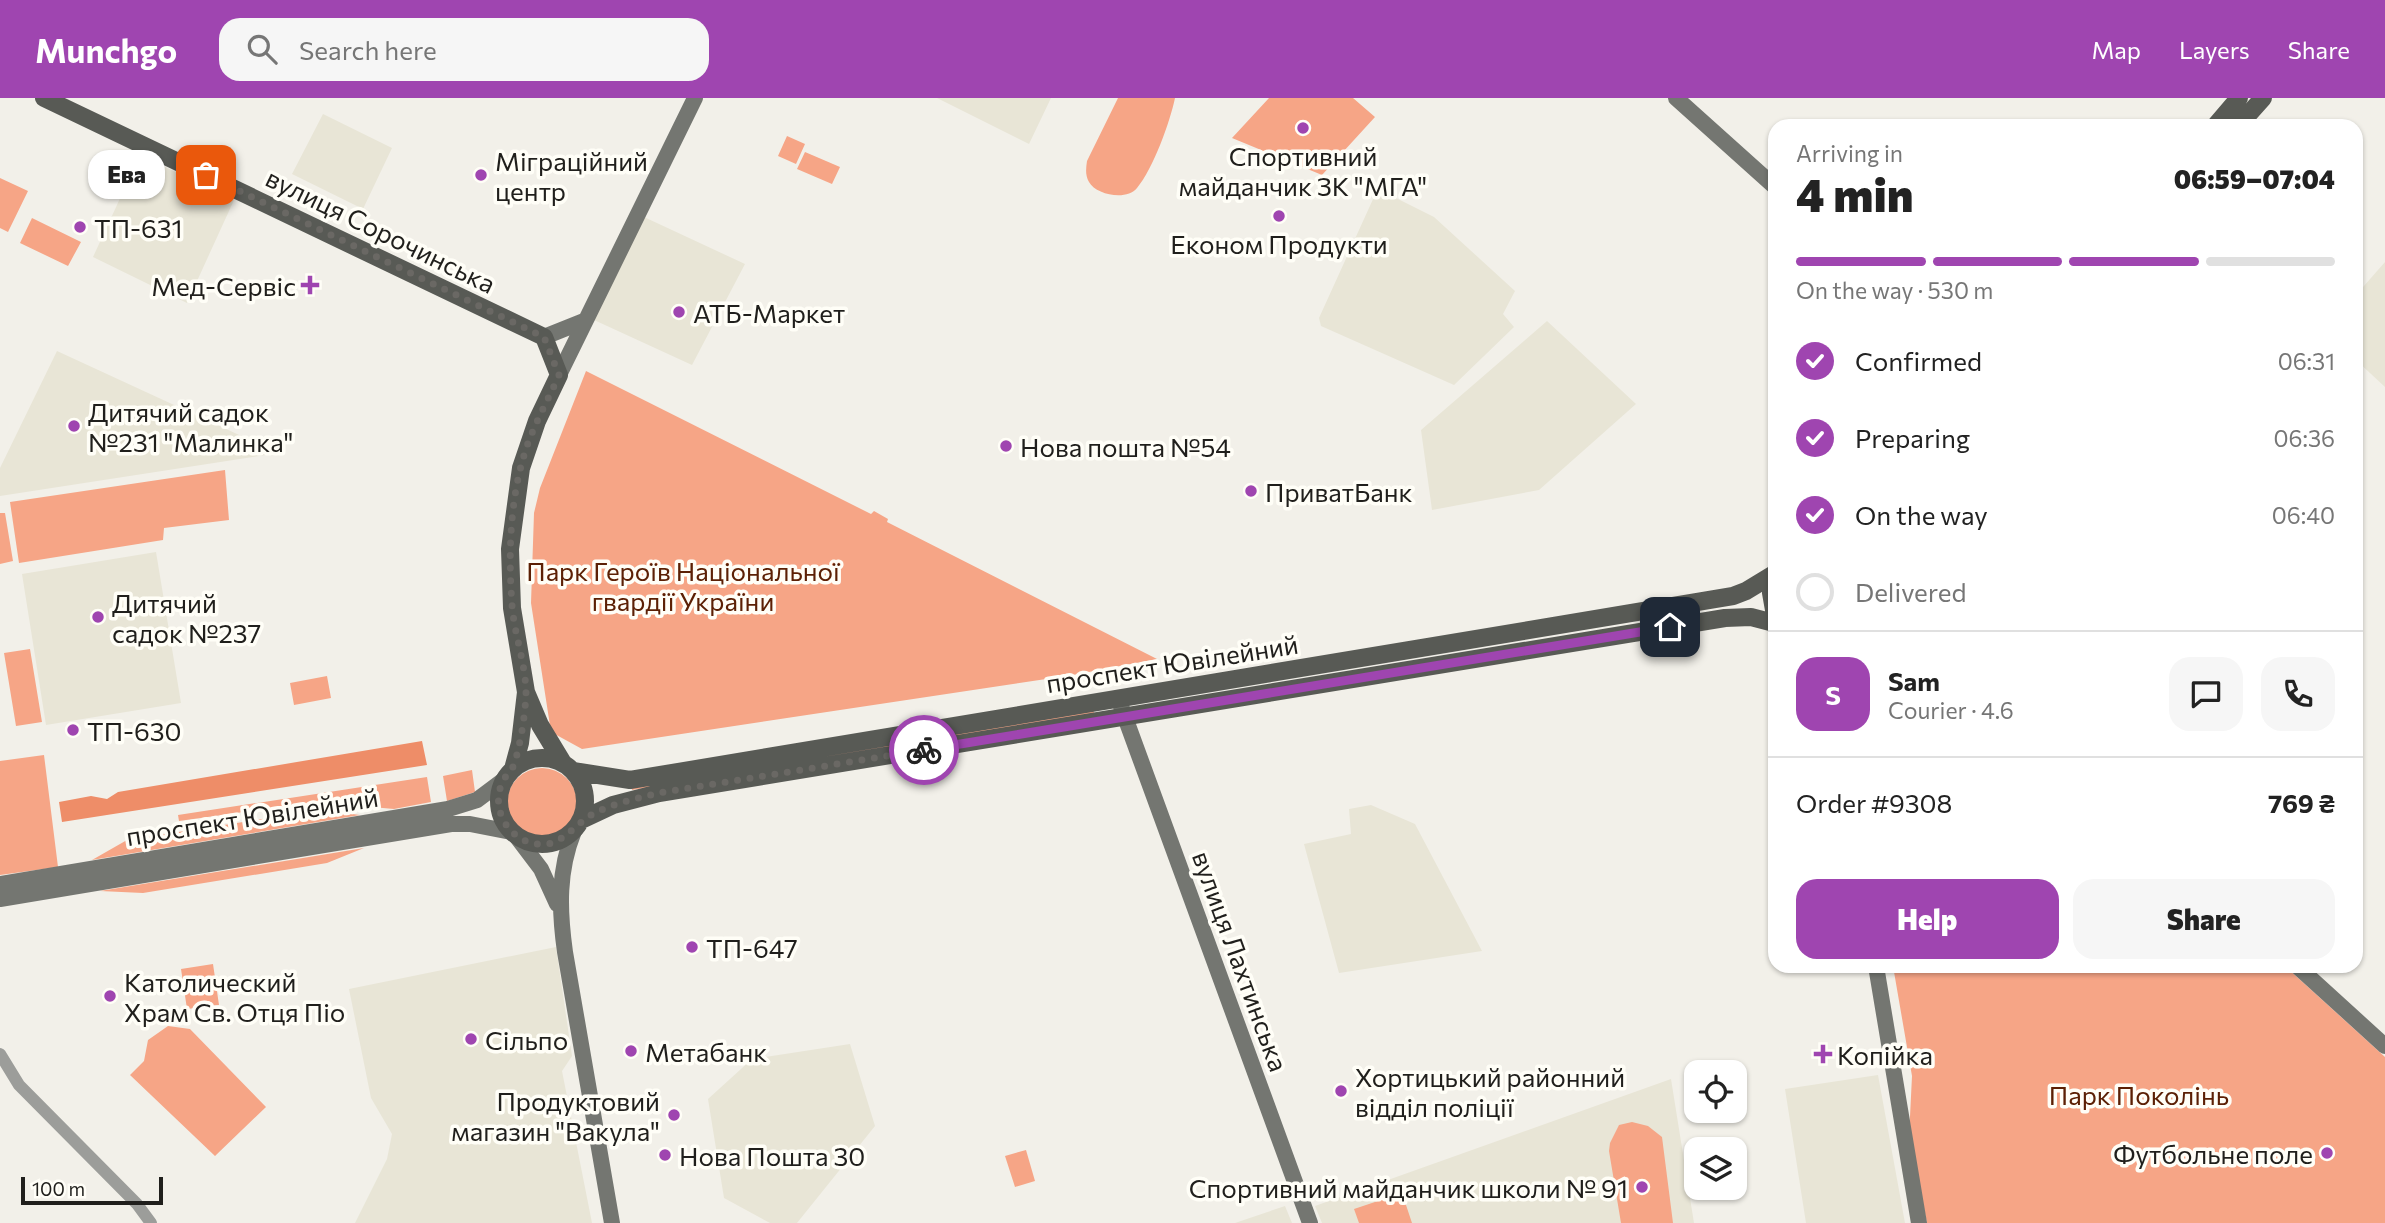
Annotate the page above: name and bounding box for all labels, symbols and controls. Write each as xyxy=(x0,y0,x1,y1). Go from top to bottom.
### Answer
search box xyxy=(219,18,709,81)
text: Munchgo xyxy=(35,29,177,70)
icon: search xyxy=(243,30,281,68)
text: Search here xyxy=(299,34,437,65)
text: Map xyxy=(2092,35,2141,64)
text: Layers xyxy=(2179,35,2250,64)
text: Share xyxy=(2288,35,2350,64)
marker: Спортивний майданчик ЗК "МГА" xyxy=(1295,120,1311,136)
text: Arriving in xyxy=(1796,139,1903,167)
place label: Спортивний майданчик ЗК "МГА" xyxy=(1179,140,1427,201)
pin xyxy=(176,145,236,205)
place label: Міграційний центр xyxy=(495,145,648,206)
callout: Ева xyxy=(87,150,164,200)
icon: bag xyxy=(187,156,225,194)
text: Ева xyxy=(107,160,146,188)
street label: вулиця Сорочинська xyxy=(261,161,501,299)
text: 06:59–07:04 xyxy=(2174,163,2335,194)
text: 4 min xyxy=(1796,165,1914,221)
marker: Міграційний центр xyxy=(473,167,489,183)
marker: Економ Продукти xyxy=(1271,208,1287,224)
place label: ТП-631 xyxy=(94,212,183,243)
marker: ТП-631 xyxy=(72,219,88,235)
place label: Економ Продукти xyxy=(1170,228,1388,259)
place label: Мед-Сервіс xyxy=(151,270,296,301)
text: On the way · 530 m xyxy=(1796,276,1993,304)
marker: Мед-Сервіс xyxy=(302,277,318,293)
place label: АТБ-Маркет xyxy=(693,297,845,328)
marker: АТБ-Маркет xyxy=(671,304,687,320)
icon: check xyxy=(1796,342,1834,380)
text: Confirmed xyxy=(1855,345,1982,376)
text: 06:31 xyxy=(2278,347,2335,375)
place label: Дитячий садок №231 "Малинка" xyxy=(88,396,293,457)
marker: Дитячий садок №231 "Малинка" xyxy=(66,418,82,434)
icon: check xyxy=(1796,419,1834,457)
text: Preparing xyxy=(1855,422,1970,453)
text: 06:36 xyxy=(2274,424,2335,452)
place label: Нова пошта №54 xyxy=(1020,431,1231,462)
marker: Нова пошта №54 xyxy=(998,438,1014,454)
place label: ПриватБанк xyxy=(1265,476,1413,507)
marker: ПриватБанк xyxy=(1243,483,1259,499)
icon: check xyxy=(1796,496,1834,534)
text: On the way xyxy=(1855,499,1988,530)
text: 06:40 xyxy=(2272,501,2335,529)
park label: Парк Героїв Національної гвардії України xyxy=(526,555,840,616)
text: Delivered xyxy=(1855,576,1966,607)
place label: Дитячий садок №237 xyxy=(112,587,261,648)
pin xyxy=(1640,597,1700,657)
icon: home xyxy=(1651,608,1689,646)
marker: Дитячий садок №237 xyxy=(90,609,106,625)
street label: проспект Ювілейний xyxy=(1044,628,1300,698)
button: chat xyxy=(2169,657,2243,731)
button: phone xyxy=(2261,657,2335,731)
text: Sam xyxy=(1888,665,1940,696)
text: S xyxy=(1825,679,1841,710)
text: Courier · 4.6 xyxy=(1888,696,2014,724)
place label: ТП-630 xyxy=(87,715,182,746)
courier xyxy=(889,715,959,785)
marker: ТП-630 xyxy=(65,722,81,738)
icon: bike xyxy=(905,731,943,769)
street label: проспект Ювілейний xyxy=(124,781,380,851)
text: Order #9308 xyxy=(1796,787,1952,818)
text: 769 ₴ xyxy=(2268,787,2335,818)
street label: вулиця Лахтинська xyxy=(1187,847,1295,1075)
button: Help xyxy=(1796,879,2059,959)
button: Share xyxy=(2073,879,2335,959)
place label: ТП-647 xyxy=(706,932,798,963)
marker: ТП-647 xyxy=(684,939,700,955)
place label: Католический Храм Св. Отця Піо xyxy=(124,966,345,1027)
marker: Католический Храм Св. Отця Піо xyxy=(102,988,118,1004)
place label: Сільпо xyxy=(485,1024,568,1055)
marker: Сільпо xyxy=(463,1031,479,1047)
place label: Метабанк xyxy=(645,1036,767,1067)
place label: Копійка xyxy=(1837,1039,1933,1070)
marker: Метабанк xyxy=(623,1043,639,1059)
marker: Копійка xyxy=(1815,1046,1831,1062)
map controls xyxy=(1684,1060,1747,1200)
button: locate xyxy=(1684,1060,1747,1123)
place label: Хортицький районний відділ поліції xyxy=(1355,1061,1625,1122)
park label: Парк Поколінь xyxy=(2049,1079,2229,1110)
marker: Хортицький районний відділ поліції xyxy=(1333,1083,1349,1099)
place label: Продуктовий магазин "Вакула" xyxy=(451,1085,660,1146)
marker: Продуктовий магазин "Вакула" xyxy=(666,1107,682,1123)
button: layers xyxy=(1684,1137,1747,1200)
place label: Футбольне поле xyxy=(2113,1138,2313,1169)
place label: Нова Пошта 30 xyxy=(679,1140,865,1171)
marker: Футбольне поле xyxy=(2319,1145,2335,1161)
marker: Нова Пошта 30 xyxy=(657,1147,673,1163)
place label: Спортивний майданчик школи № 91 xyxy=(1189,1172,1628,1203)
scale bar xyxy=(21,1174,163,1206)
text: 100 m xyxy=(32,1177,85,1200)
marker: Спортивний майданчик школи № 91 xyxy=(1634,1179,1650,1195)

